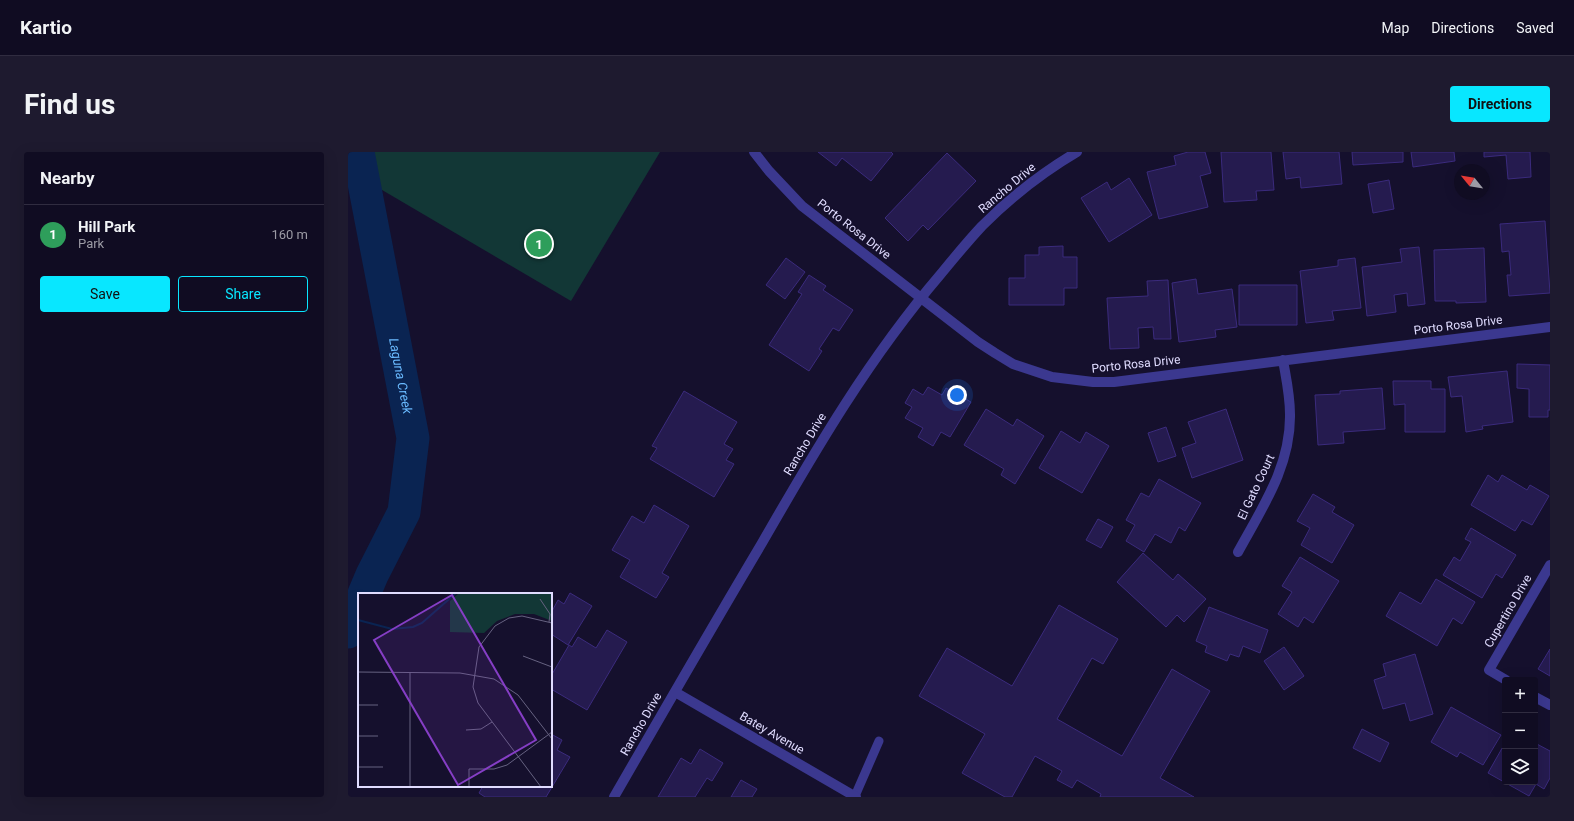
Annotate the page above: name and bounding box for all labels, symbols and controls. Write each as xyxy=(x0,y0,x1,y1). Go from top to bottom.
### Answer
text: Kartio xyxy=(20,16,72,39)
text: Map xyxy=(1382,20,1409,36)
text: Directions xyxy=(1431,20,1494,36)
text: Saved xyxy=(1516,20,1554,36)
button: Directions xyxy=(1450,86,1550,122)
text: Find us xyxy=(24,88,115,121)
street label: Rancho Drive xyxy=(976,160,1038,216)
north arrow xyxy=(1454,164,1490,200)
text: Nearby xyxy=(40,168,95,188)
street label: Porto Rosa Drive xyxy=(815,196,893,262)
text: Hill Park xyxy=(78,218,135,236)
text: 1 xyxy=(49,227,57,242)
text: 160 m xyxy=(271,227,308,242)
pin: 1 xyxy=(526,229,552,259)
text: Park xyxy=(78,236,104,251)
button: Save xyxy=(40,276,170,312)
button: Share xyxy=(178,276,308,312)
street label: Porto Rosa Drive xyxy=(1413,313,1503,337)
water label: Laguna Creek xyxy=(386,337,415,416)
street label: Porto Rosa Drive xyxy=(1091,352,1181,376)
your location xyxy=(947,385,967,405)
street label: Rancho Drive xyxy=(781,410,829,478)
street label: El Gato Court xyxy=(1235,452,1277,522)
street label: Cupertino Drive xyxy=(1481,572,1535,650)
inset map xyxy=(358,593,552,787)
map controls xyxy=(1502,677,1538,785)
button: + xyxy=(1502,677,1538,713)
street label: Rancho Drive xyxy=(617,690,665,758)
street label: Batey Avenue xyxy=(737,709,807,757)
button: − xyxy=(1502,713,1538,749)
button: layers xyxy=(1502,749,1538,785)

